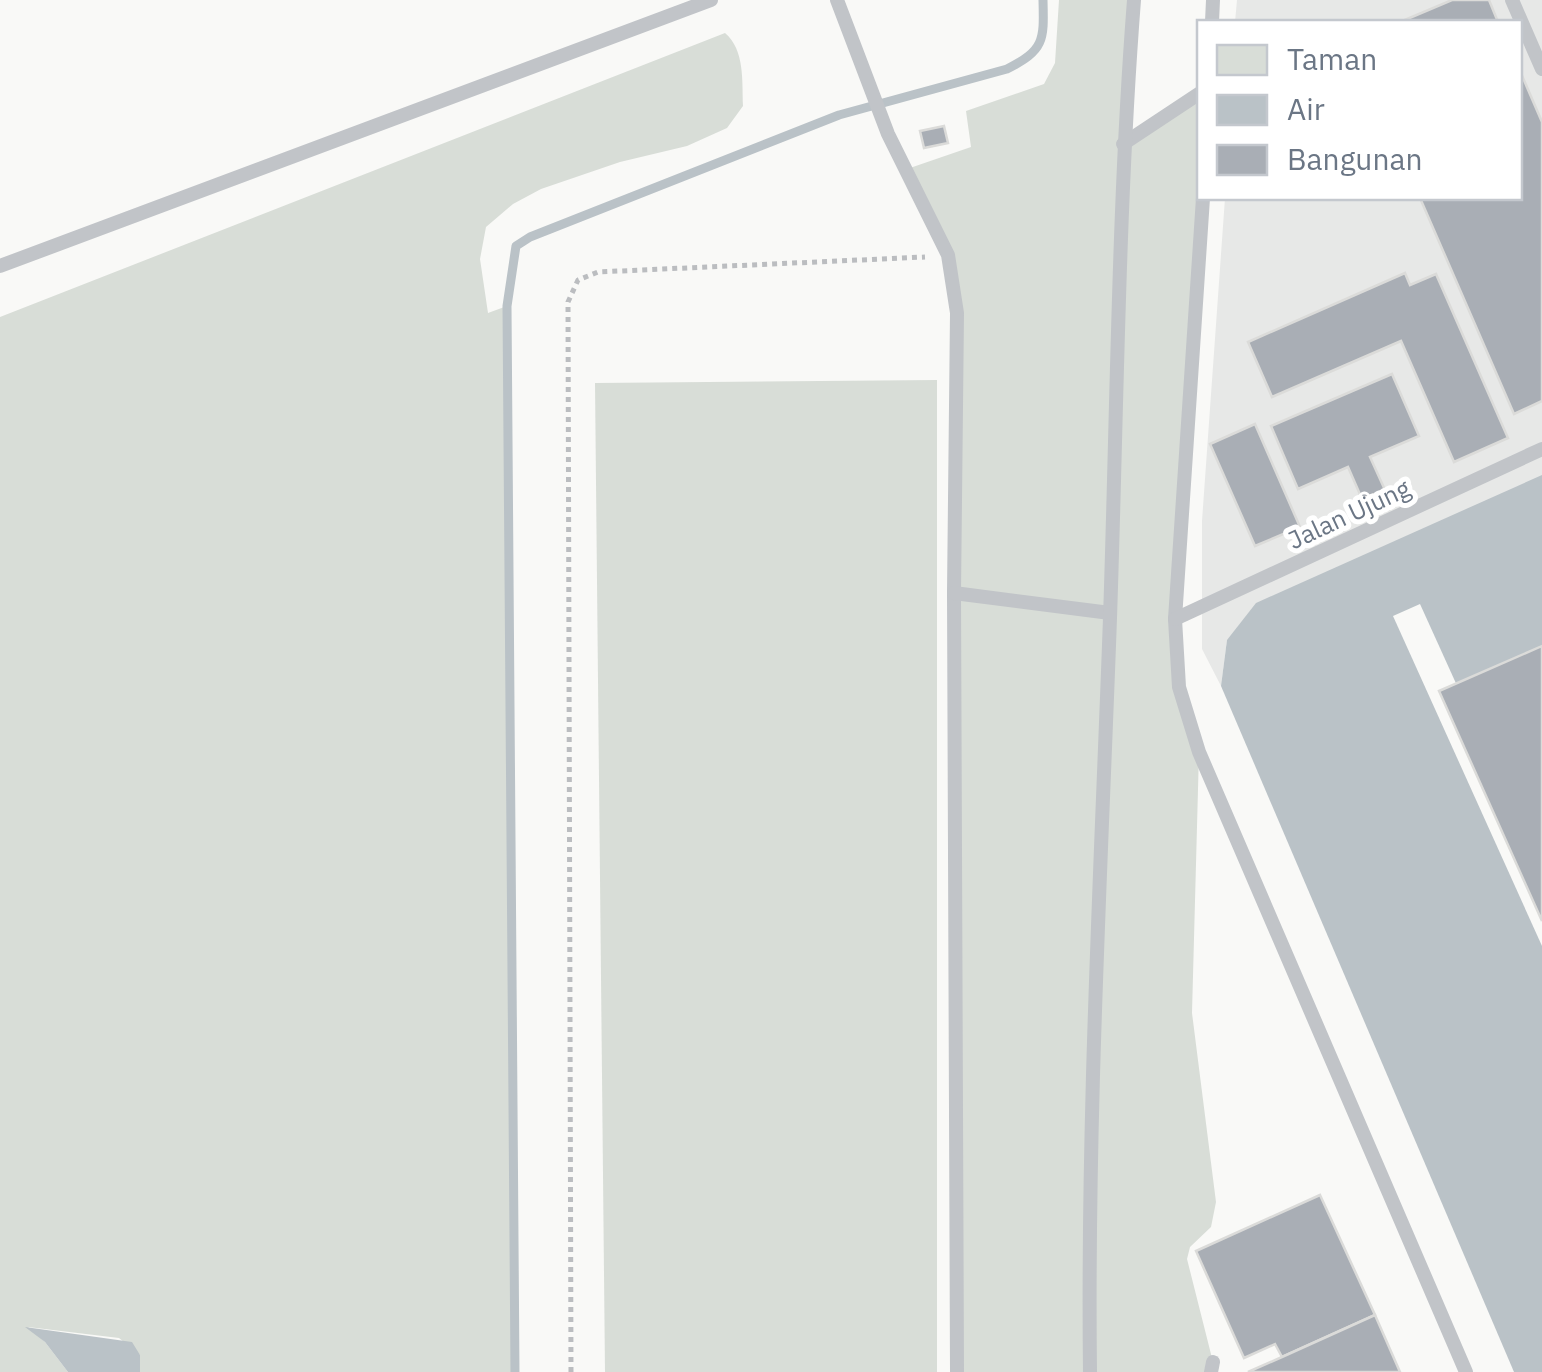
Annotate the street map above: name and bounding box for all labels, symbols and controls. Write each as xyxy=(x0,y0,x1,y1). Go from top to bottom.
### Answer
legend xyxy=(1197,20,1522,200)
text: Taman xyxy=(1287,39,1377,78)
text: Air xyxy=(1287,89,1325,128)
text: Bangunan xyxy=(1287,139,1423,178)
street label: Jalan Ujung xyxy=(1282,471,1415,556)

